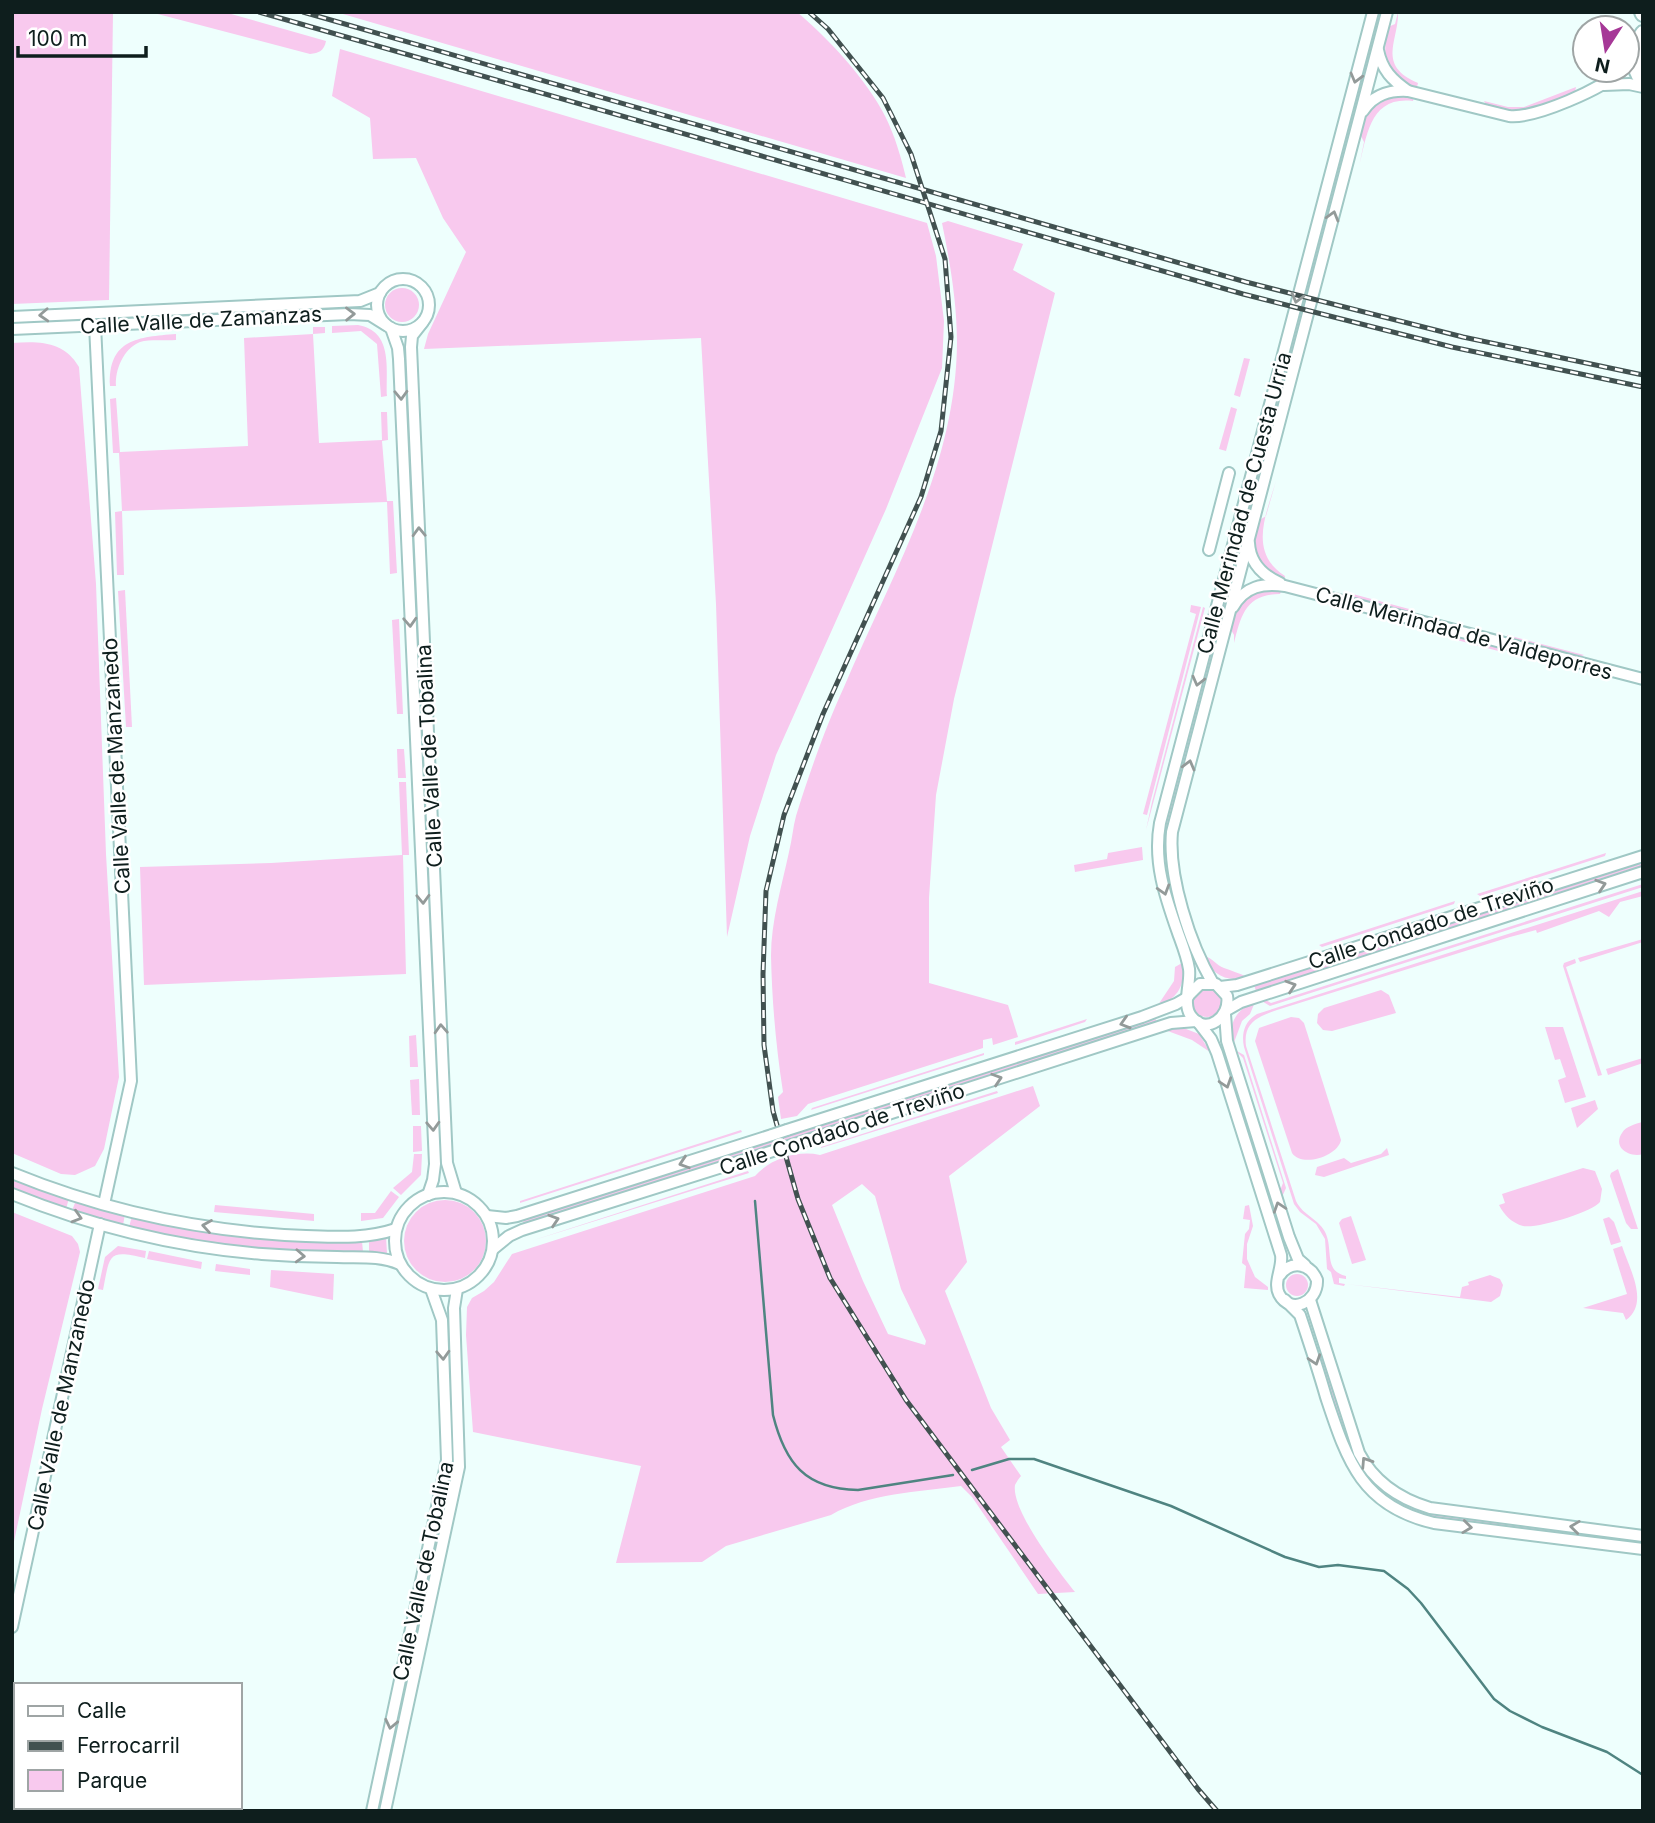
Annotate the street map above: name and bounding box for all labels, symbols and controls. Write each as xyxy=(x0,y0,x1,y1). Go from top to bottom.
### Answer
scale bar xyxy=(18,14,145,58)
north arrow xyxy=(1571,14,1641,84)
text: 100 m xyxy=(28,26,87,51)
text: N xyxy=(1593,52,1612,78)
one-way arrow xyxy=(1350,72,1364,84)
one-way arrow xyxy=(1324,210,1339,222)
one-way arrow xyxy=(1291,292,1305,304)
street label: Calle Valle de Zamanzas xyxy=(79,301,323,339)
one-way arrow xyxy=(345,306,355,322)
one-way arrow xyxy=(39,308,50,323)
street label: Calle Merindad de Cuesta Urria xyxy=(1192,349,1296,657)
one-way arrow xyxy=(393,390,408,401)
one-way arrow xyxy=(411,526,426,537)
street label: Calle Merindad de Valdeporres xyxy=(1313,581,1615,685)
one-way arrow xyxy=(403,617,418,628)
street label: Calle Valle de Manzanedo xyxy=(97,637,135,895)
street label: Calle Valle de Tobalina xyxy=(411,644,447,868)
one-way arrow xyxy=(1192,675,1206,687)
one-way arrow xyxy=(1181,759,1195,771)
street label: Calle Condado de Treviño xyxy=(1305,871,1557,975)
one-way arrow xyxy=(1594,879,1606,893)
one-way arrow xyxy=(1156,884,1171,896)
one-way arrow xyxy=(416,893,431,904)
one-way arrow xyxy=(1284,980,1297,994)
one-way arrow xyxy=(1119,1014,1131,1029)
one-way arrow xyxy=(433,1023,448,1034)
one-way arrow xyxy=(991,1073,1003,1088)
one-way arrow xyxy=(1218,1076,1232,1088)
street label: Calle Condado de Treviño xyxy=(716,1077,968,1181)
one-way arrow xyxy=(426,1121,441,1132)
one-way arrow xyxy=(678,1155,690,1169)
one-way arrow xyxy=(1273,1201,1288,1213)
one-way arrow xyxy=(70,1208,82,1223)
one-way arrow xyxy=(547,1214,560,1228)
one-way arrow xyxy=(201,1219,213,1234)
one-way arrow xyxy=(295,1249,306,1264)
street label: Calle Valle de Manzanedo xyxy=(22,1277,100,1533)
one-way arrow xyxy=(436,1350,451,1361)
one-way arrow xyxy=(1306,1354,1321,1366)
one-way arrow xyxy=(1361,1457,1374,1470)
street label: Calle Valle de Tobalina xyxy=(388,1459,458,1683)
one-way arrow xyxy=(1461,1519,1473,1534)
one-way arrow xyxy=(1569,1520,1581,1535)
legend xyxy=(14,1683,242,1809)
text: Calle xyxy=(77,1698,127,1723)
one-way arrow xyxy=(385,1718,400,1730)
text: Ferrocarril xyxy=(77,1733,180,1758)
text: Parque xyxy=(77,1768,147,1793)

